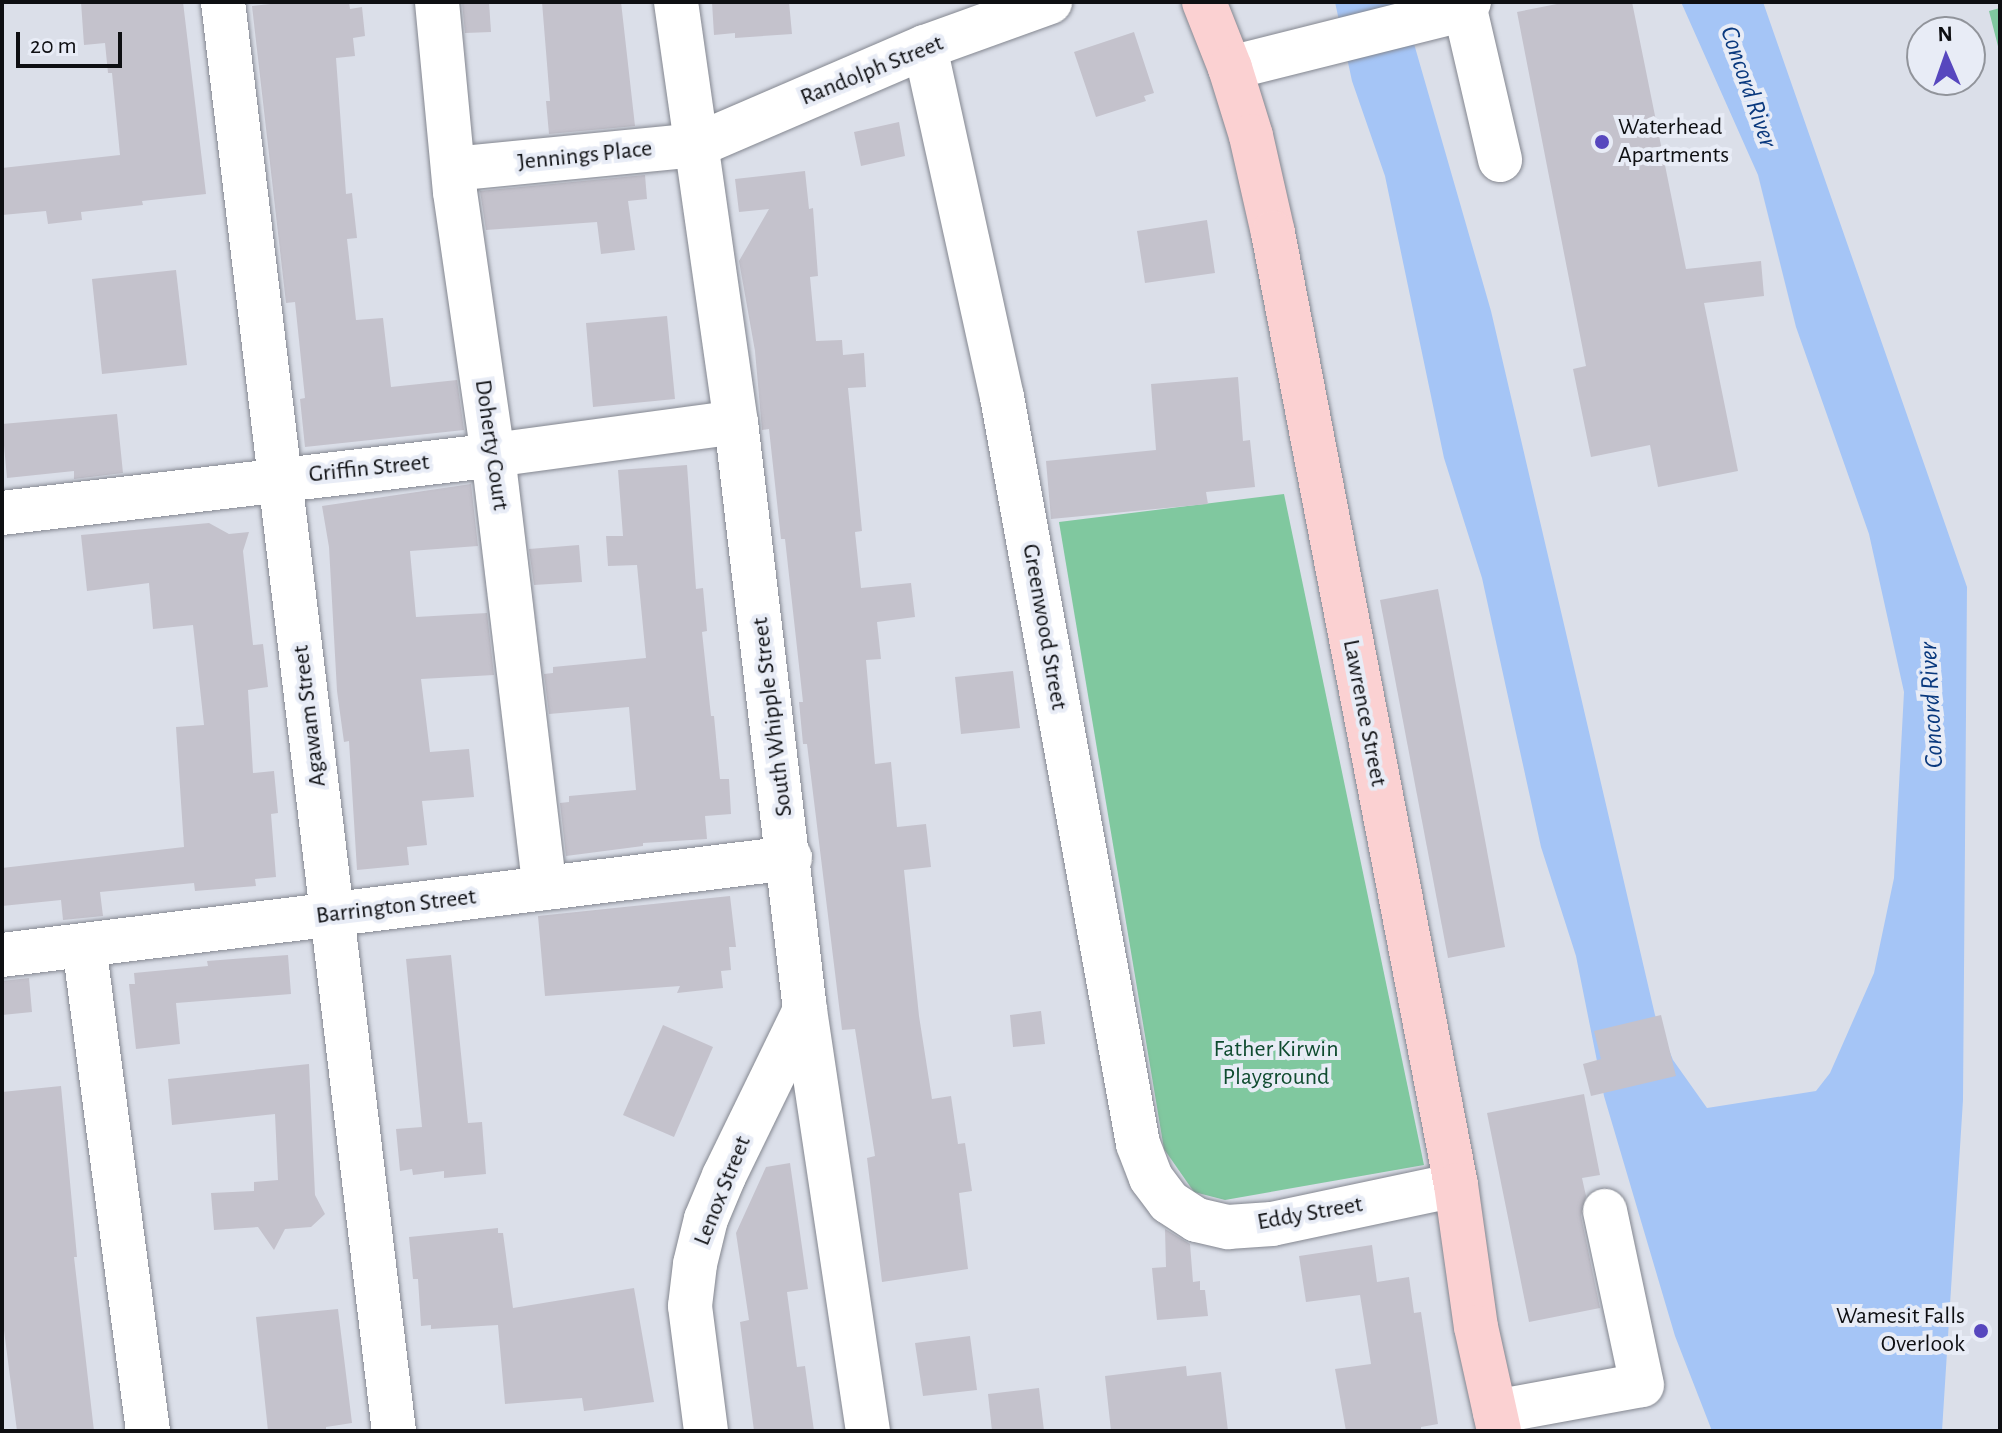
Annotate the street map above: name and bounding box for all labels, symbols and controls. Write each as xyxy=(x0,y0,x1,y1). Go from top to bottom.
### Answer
scale bar xyxy=(20,16,126,66)
north arrow xyxy=(1906,16,1986,96)
water label: Concord River xyxy=(1713,22,1783,152)
text: N xyxy=(1937,23,1953,45)
street label: Randolph Street xyxy=(796,29,948,113)
text: 20 m xyxy=(30,34,77,58)
place label: Waterhead Apartments xyxy=(1618,114,1729,170)
marker: Waterhead Apartments xyxy=(1593,133,1611,151)
street label: Jennings Place xyxy=(516,135,654,177)
street label: Doherty Court xyxy=(468,378,514,512)
street label: Griffin Street xyxy=(307,448,431,490)
street label: Greenwood Street xyxy=(1015,542,1073,712)
street label: South Whipple Street xyxy=(747,616,799,818)
street label: Lawrence Street xyxy=(1336,637,1392,789)
water label: Concord River xyxy=(1913,641,1951,769)
street label: Agawam Street xyxy=(287,644,333,788)
street label: Barrington Street xyxy=(314,883,478,931)
park label: Father Kirwin Playground xyxy=(1213,1036,1339,1092)
street label: Lenox Street xyxy=(688,1132,758,1250)
street label: Eddy Street xyxy=(1255,1191,1365,1237)
place label: Wamesit Falls Overlook xyxy=(1836,1303,1965,1359)
marker: Wamesit Falls Overlook xyxy=(1972,1322,1990,1340)

